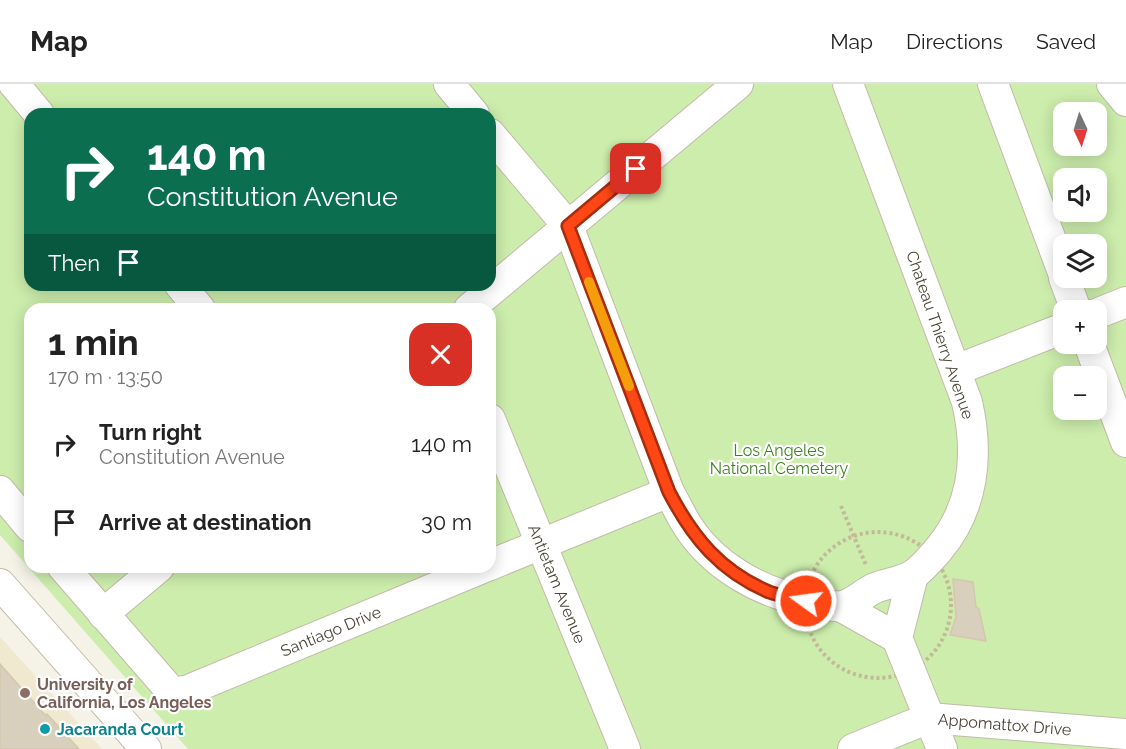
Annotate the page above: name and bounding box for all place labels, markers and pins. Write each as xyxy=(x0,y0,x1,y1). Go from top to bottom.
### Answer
pin xyxy=(610,143,661,194)
place label: University of California, Los Angeles xyxy=(37,675,212,712)
marker: University of California, Los Angeles xyxy=(18,686,32,700)
place label: Jacaranda Court xyxy=(57,720,183,739)
marker: Jacaranda Court xyxy=(38,722,52,736)

